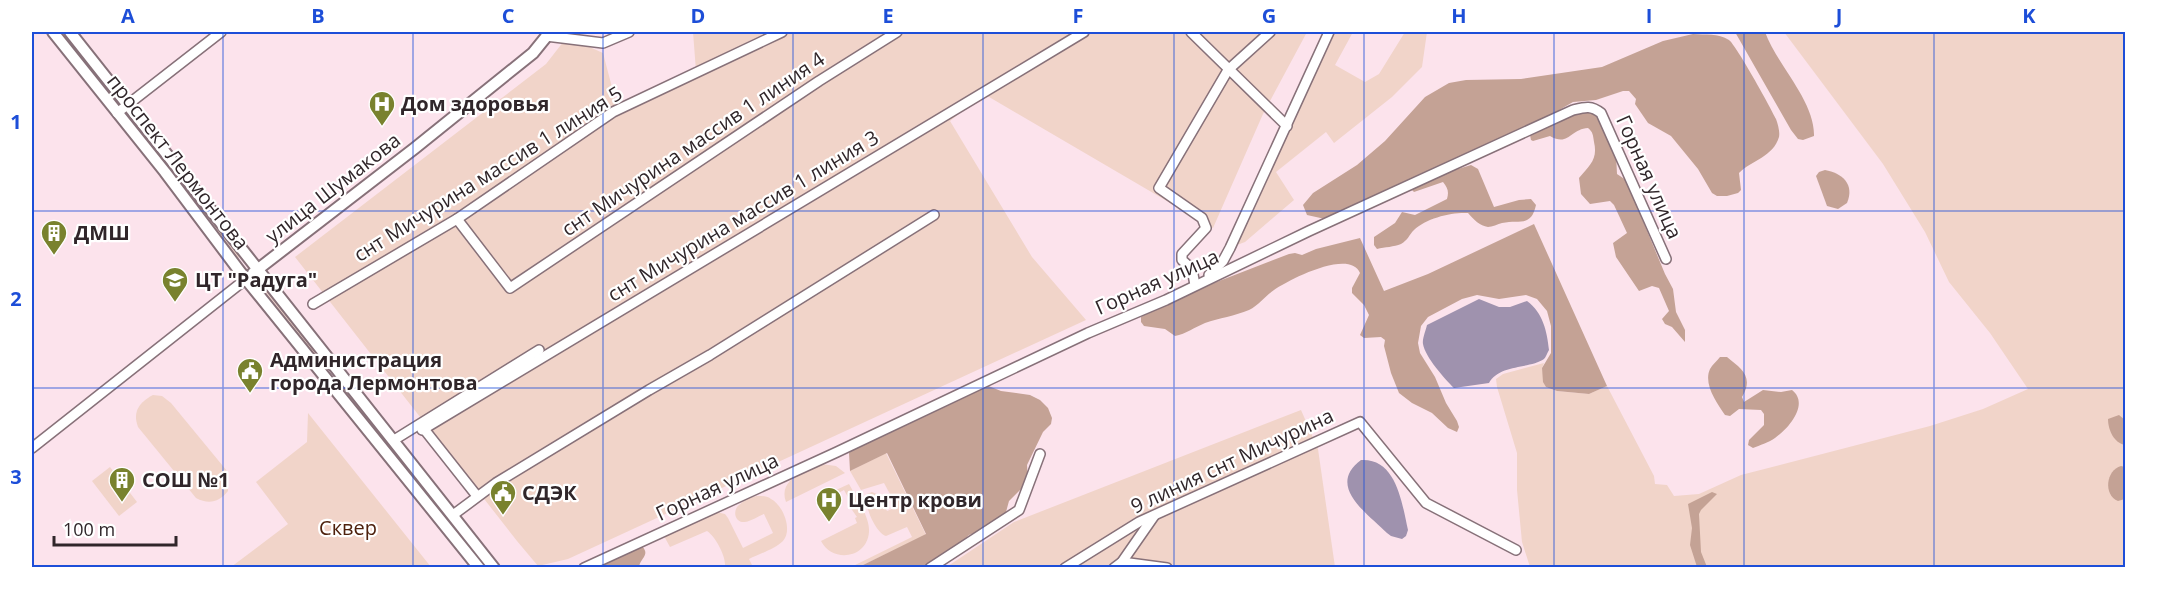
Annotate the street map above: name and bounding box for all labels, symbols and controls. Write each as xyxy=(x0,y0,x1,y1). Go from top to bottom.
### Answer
text: A xyxy=(121,2,135,29)
text: B xyxy=(311,2,325,29)
text: C xyxy=(502,2,515,29)
text: D xyxy=(691,2,705,29)
text: E xyxy=(882,2,894,29)
text: F xyxy=(1073,2,1083,29)
text: G xyxy=(1262,2,1276,29)
text: H xyxy=(1451,2,1467,29)
text: I xyxy=(1646,2,1652,29)
text: J xyxy=(1834,2,1842,29)
text: K xyxy=(2022,2,2036,29)
street label: снт Мичурина массив 1 линия 4 xyxy=(556,45,830,242)
street label: проспект Лермонтова xyxy=(101,68,255,255)
street label: снт Мичурина массив 1 линия 5 xyxy=(348,80,627,268)
hospital icon: Дом здоровья xyxy=(367,89,397,127)
place label: Дом здоровья xyxy=(401,90,549,117)
text: 1 xyxy=(10,108,22,135)
street label: Горная улица xyxy=(1610,111,1689,243)
street label: снт Мичурина массив 1 линия 3 xyxy=(602,124,883,307)
street label: улица Шумакова xyxy=(260,126,406,249)
building icon: ДМШ xyxy=(39,218,69,256)
place label: ДМШ xyxy=(74,219,130,246)
street label: Горная улица xyxy=(1091,242,1223,321)
school or university icon: ЦТ "Радуга" xyxy=(160,265,190,303)
place label: ЦТ "Радуга" xyxy=(195,266,317,293)
text: 2 xyxy=(10,285,22,312)
place label: Администрация города Лермонтова xyxy=(270,346,478,396)
public building icon: Администрация города Лермонтова xyxy=(235,356,265,394)
street label: 9 линия снт Мичурина xyxy=(1126,402,1338,519)
street label: Горная улица xyxy=(651,446,783,527)
text: 3 xyxy=(10,463,22,490)
building icon: СОШ №1 xyxy=(107,465,137,503)
place label: СОШ №1 xyxy=(142,466,229,493)
public building icon: СДЭК xyxy=(488,478,518,516)
place label: СДЭК xyxy=(522,479,577,506)
hospital icon: Центр крови xyxy=(814,485,844,523)
place label: Центр крови xyxy=(848,486,982,513)
scale bar xyxy=(54,509,176,547)
park label: Сквер xyxy=(319,514,377,541)
text: 100 m xyxy=(63,517,115,541)

